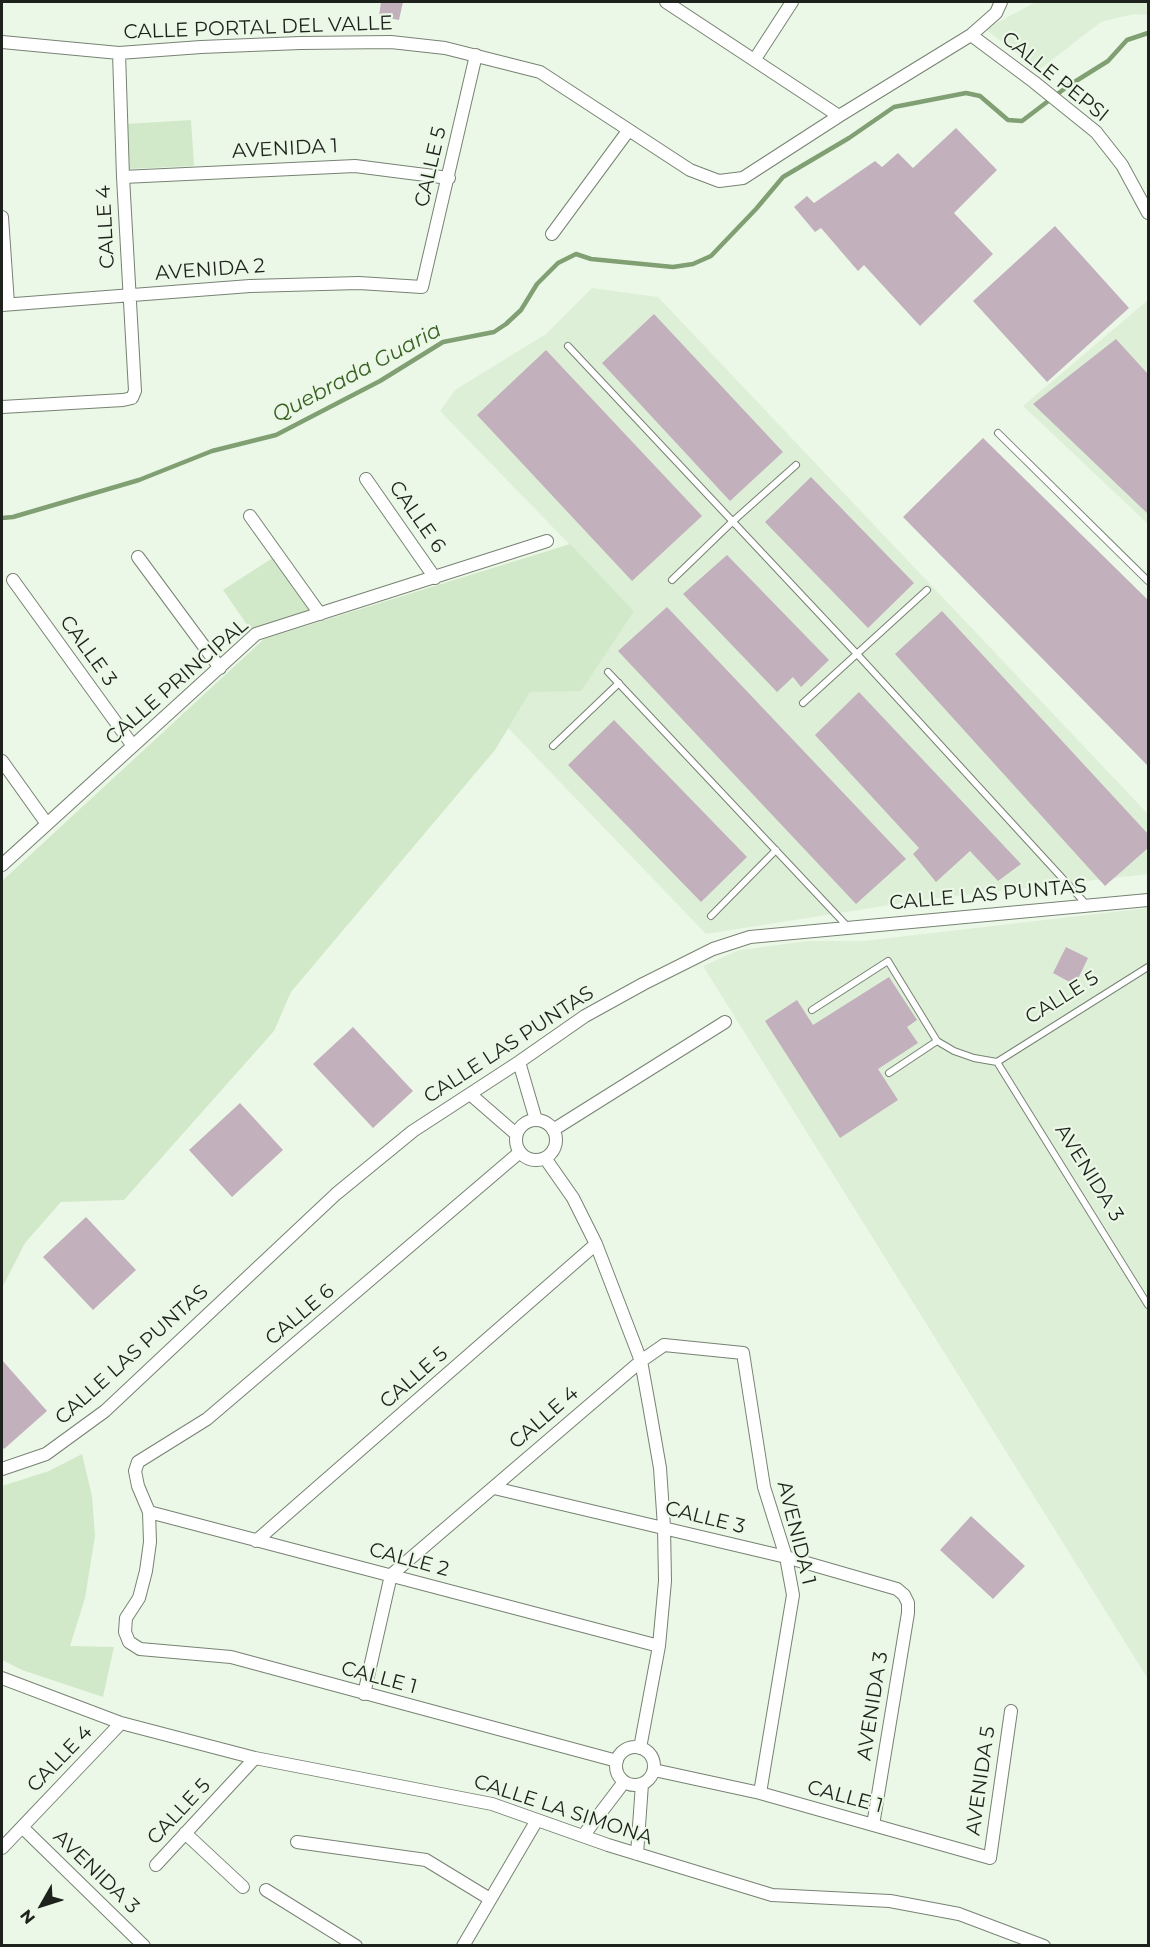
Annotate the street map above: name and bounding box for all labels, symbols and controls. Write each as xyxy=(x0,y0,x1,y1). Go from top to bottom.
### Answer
street label: CALLE PORTAL DEL VALLE xyxy=(123,11,393,45)
street label: CALLE PEPSI xyxy=(997,27,1113,127)
street label: CALLE 5 xyxy=(410,125,452,209)
street label: AVENIDA 1 xyxy=(231,134,339,164)
street label: CALLE 4 xyxy=(92,185,120,269)
street label: AVENIDA 2 xyxy=(154,254,266,286)
water label: Quebrada Guaria xyxy=(268,318,446,428)
street label: CALLE 6 xyxy=(384,476,450,558)
street label: CALLE 3 xyxy=(54,611,122,691)
street label: CALLE PRINCIPAL xyxy=(101,614,253,750)
street label: CALLE LAS PUNTAS xyxy=(888,874,1088,916)
street label: CALLE 5 xyxy=(1021,966,1103,1030)
street label: CALLE LAS PUNTAS xyxy=(420,981,598,1109)
street label: AVENIDA 3 xyxy=(1050,1120,1128,1226)
street label: CALLE 6 xyxy=(261,1279,339,1351)
street label: CALLE LAS PUNTAS xyxy=(50,1280,214,1430)
street label: CALLE 5 xyxy=(375,1342,453,1414)
street label: CALLE 4 xyxy=(505,1382,583,1454)
street label: AVENIDA 1 xyxy=(772,1479,820,1587)
street label: CALLE 3 xyxy=(662,1496,748,1540)
street label: CALLE 2 xyxy=(366,1538,452,1582)
street label: AVENIDA 3 xyxy=(853,1650,893,1762)
street label: CALLE 1 xyxy=(338,1656,420,1700)
street label: CALLE 4 xyxy=(22,1721,98,1797)
street label: AVENIDA 5 xyxy=(961,1725,1001,1837)
street label: CALLE LA SIMONA xyxy=(471,1770,655,1850)
street label: CALLE 5 xyxy=(142,1774,216,1850)
street label: CALLE 1 xyxy=(804,1775,886,1819)
street label: AVENIDA 3 xyxy=(48,1825,144,1919)
north arrow xyxy=(12,1875,72,1935)
text: N xyxy=(16,1906,39,1928)

